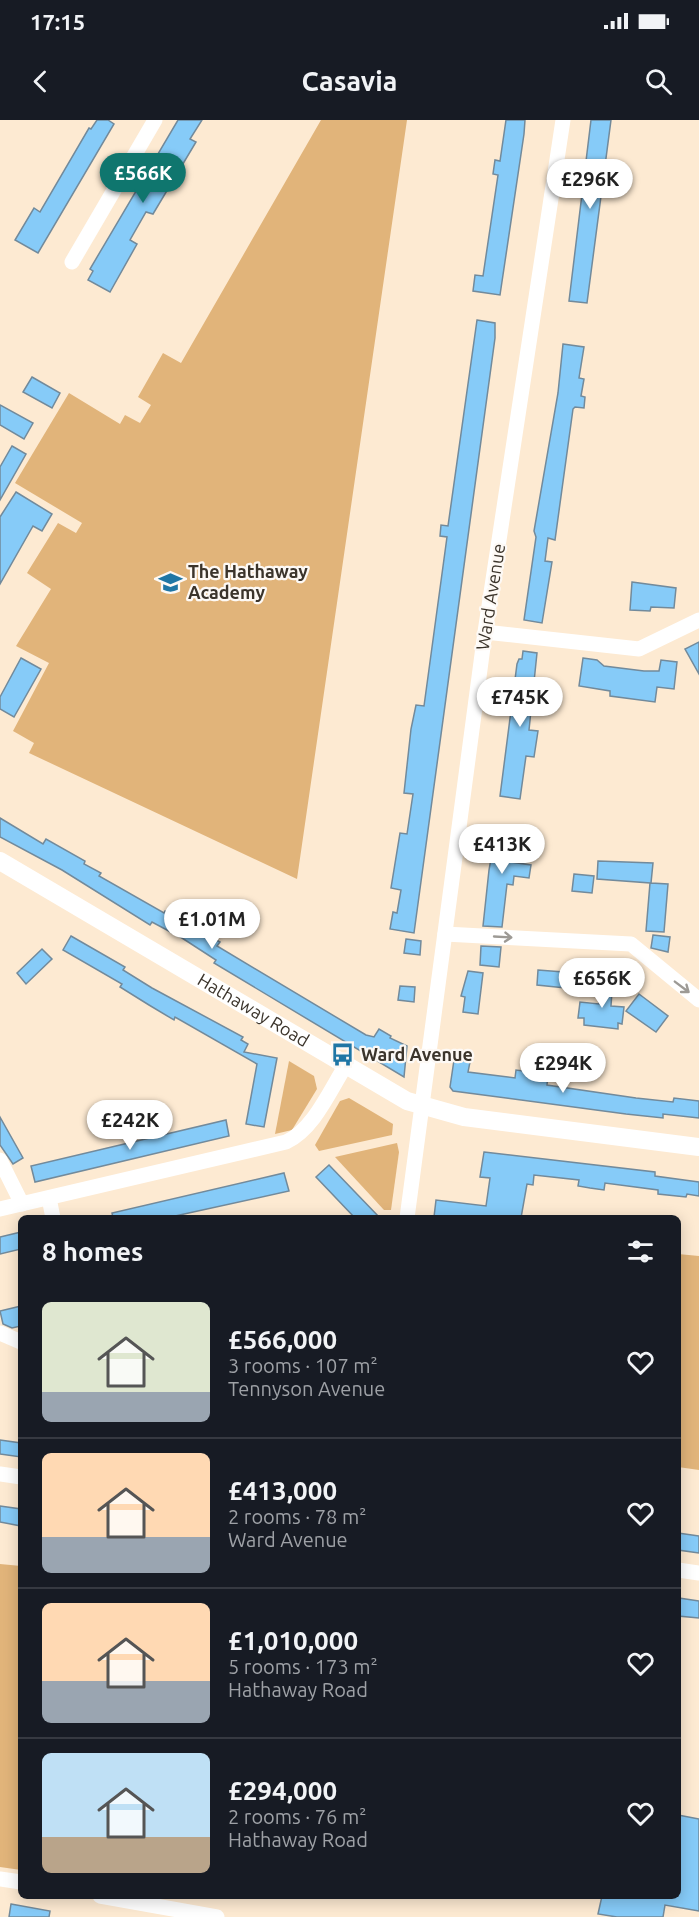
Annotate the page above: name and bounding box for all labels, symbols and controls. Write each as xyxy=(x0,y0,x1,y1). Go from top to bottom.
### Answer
text: 17:15 xyxy=(30,9,85,34)
icon: back xyxy=(24,65,57,98)
icon: search xyxy=(642,65,675,98)
text: Casavia xyxy=(302,66,397,96)
pin: £566K xyxy=(101,153,185,204)
pin: £296K xyxy=(548,159,632,210)
text: £566K xyxy=(114,161,172,184)
text: £296K xyxy=(561,167,619,190)
street label: Ward Avenue xyxy=(472,542,508,652)
place label: The Hathaway Academy xyxy=(188,561,308,602)
school or university icon: The Hathaway Academy xyxy=(157,569,183,595)
pin: £745K xyxy=(478,677,562,728)
text: £745K xyxy=(491,685,549,708)
pin: £413K xyxy=(460,824,544,875)
text: £413K xyxy=(473,832,531,855)
pin: £1.01M xyxy=(163,899,261,950)
text: £1.01M xyxy=(178,907,246,930)
one-way arrow xyxy=(493,932,513,943)
pin: £656K xyxy=(560,958,644,1009)
text: £656K xyxy=(573,966,631,989)
street label: Hathaway Road xyxy=(194,969,313,1050)
one-way arrow xyxy=(674,981,690,994)
bus stop icon: Ward Avenue xyxy=(330,1042,356,1068)
pin: £294K xyxy=(521,1043,605,1094)
place label: Ward Avenue xyxy=(361,1044,473,1064)
text: £294K xyxy=(534,1051,592,1074)
pin: £242K xyxy=(88,1100,172,1151)
text: £242K xyxy=(101,1108,159,1131)
icon: filters xyxy=(624,1235,657,1268)
text: 8 homes xyxy=(42,1237,143,1266)
text: £566,000 xyxy=(228,1325,337,1354)
icon: home xyxy=(90,1326,162,1398)
icon: heart xyxy=(624,1346,657,1379)
text: 3 rooms · 107 m² xyxy=(228,1354,378,1377)
text: Tennyson Avenue xyxy=(228,1377,385,1400)
text: £413,000 xyxy=(228,1476,337,1505)
icon: home xyxy=(90,1477,162,1549)
icon: heart xyxy=(624,1497,657,1530)
text: 2 rooms · 78 m² xyxy=(228,1505,366,1528)
text: Ward Avenue xyxy=(228,1528,348,1551)
text: £1,010,000 xyxy=(228,1626,358,1655)
icon: home xyxy=(90,1627,162,1699)
icon: heart xyxy=(624,1647,657,1680)
text: 5 rooms · 173 m² xyxy=(228,1655,378,1678)
text: Hathaway Road xyxy=(228,1678,368,1701)
text: £294,000 xyxy=(228,1776,337,1805)
icon: home xyxy=(90,1777,162,1849)
icon: heart xyxy=(624,1797,657,1830)
text: 2 rooms · 76 m² xyxy=(228,1805,366,1828)
text: Hathaway Road xyxy=(228,1828,368,1851)

